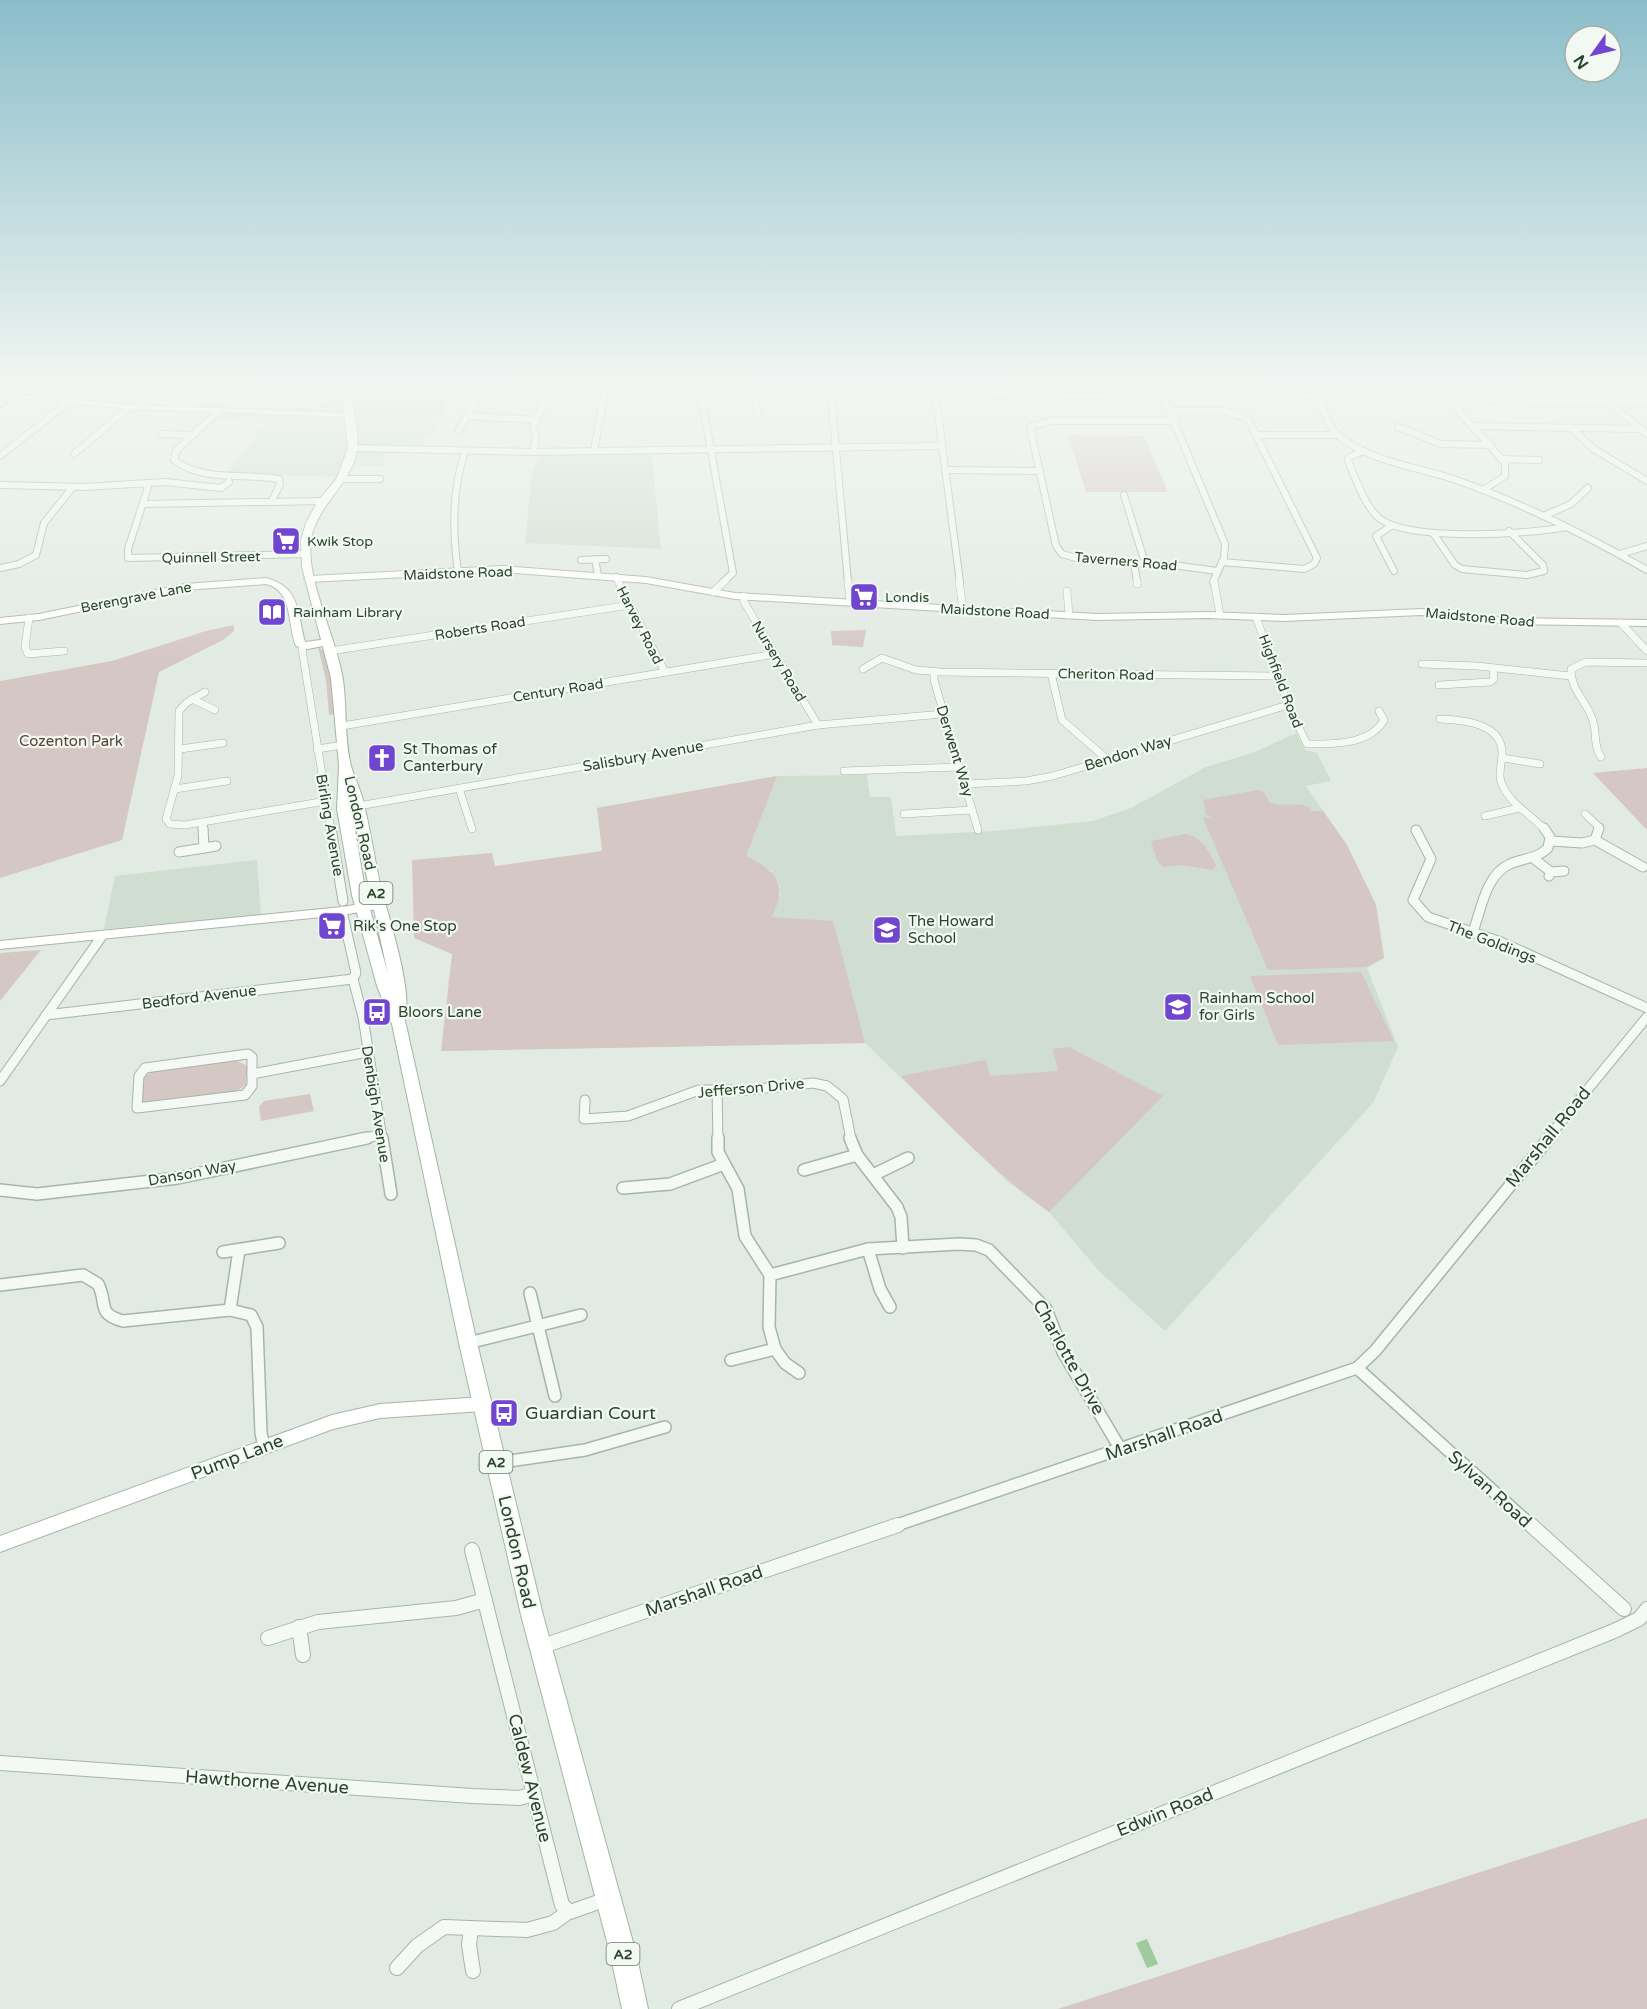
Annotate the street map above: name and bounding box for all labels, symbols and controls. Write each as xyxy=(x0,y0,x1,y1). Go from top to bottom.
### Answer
north arrow xyxy=(1563,24,1623,84)
text: N xyxy=(1570,51,1593,73)
supermarket icon: Kwik Stop xyxy=(270,525,302,557)
place label: Kwik Stop xyxy=(307,533,373,550)
street label: Quinnell Street xyxy=(161,548,261,567)
street label: Taverners Road xyxy=(1074,549,1178,574)
street label: Maidstone Road xyxy=(403,563,513,584)
street label: Berengrave Lane xyxy=(79,578,193,617)
supermarket icon: Londis xyxy=(848,581,880,613)
street label: Harvey Road xyxy=(613,583,666,667)
place label: Londis xyxy=(885,589,929,606)
library icon: Rainham Library xyxy=(256,596,288,628)
street label: Maidstone Road xyxy=(940,600,1050,623)
place label: Rainham Library xyxy=(293,604,403,621)
street label: Maidstone Road xyxy=(1425,604,1535,631)
street label: Roberts Road xyxy=(434,613,527,644)
street label: Nursery Road xyxy=(748,618,809,705)
street label: Highfield Road xyxy=(1255,632,1306,730)
street label: Cheriton Road xyxy=(1058,665,1154,684)
street label: Century Road xyxy=(512,675,605,706)
street label: Derwent Way xyxy=(933,703,977,799)
street label: Bendon Way xyxy=(1082,731,1174,775)
park label: Cozenton Park xyxy=(19,732,123,750)
street label: Salisbury Avenue xyxy=(581,737,705,775)
place label: St Thomas of Canterbury xyxy=(403,740,497,775)
church icon: St Thomas of Canterbury xyxy=(366,742,398,774)
street label: Birling Avenue xyxy=(312,773,348,877)
street label: London Road xyxy=(340,774,380,872)
road number: A2 xyxy=(360,882,392,904)
supermarket icon: Rik's One Stop xyxy=(316,910,348,942)
place label: The Howard School xyxy=(908,912,994,947)
school or university icon: The Howard School xyxy=(871,914,903,946)
place label: Rik's One Stop xyxy=(353,917,457,935)
street label: The Goldings xyxy=(1445,917,1539,967)
street label: Bedford Avenue xyxy=(141,981,257,1013)
place label: Rainham School for Girls xyxy=(1199,989,1315,1024)
school or university icon: Rainham School for Girls xyxy=(1162,991,1194,1023)
bus stop icon: Bloors Lane xyxy=(361,996,393,1028)
place label: Bloors Lane xyxy=(398,1003,482,1021)
street label: Denbigh Avenue xyxy=(358,1044,394,1164)
street label: Jefferson Drive xyxy=(697,1074,805,1102)
street label: Marshall Road xyxy=(1501,1082,1595,1192)
street label: Danson Way xyxy=(147,1156,237,1190)
street label: Charlotte Drive xyxy=(1028,1295,1110,1419)
bus stop icon: Guardian Court xyxy=(488,1397,520,1429)
place label: Guardian Court xyxy=(525,1402,656,1424)
street label: Marshall Road xyxy=(1102,1405,1226,1465)
street label: Pump Lane xyxy=(188,1429,286,1485)
street label: Sylvan Road xyxy=(1444,1446,1536,1532)
road number: A2 xyxy=(480,1451,512,1473)
street label: London Road xyxy=(493,1493,541,1611)
street label: Marshall Road xyxy=(642,1561,766,1621)
street label: Caldew Avenue xyxy=(503,1711,557,1845)
street label: Hawthorne Avenue xyxy=(184,1765,350,1799)
street label: Edwin Road xyxy=(1113,1783,1217,1841)
road number: A2 xyxy=(606,1943,640,1965)

